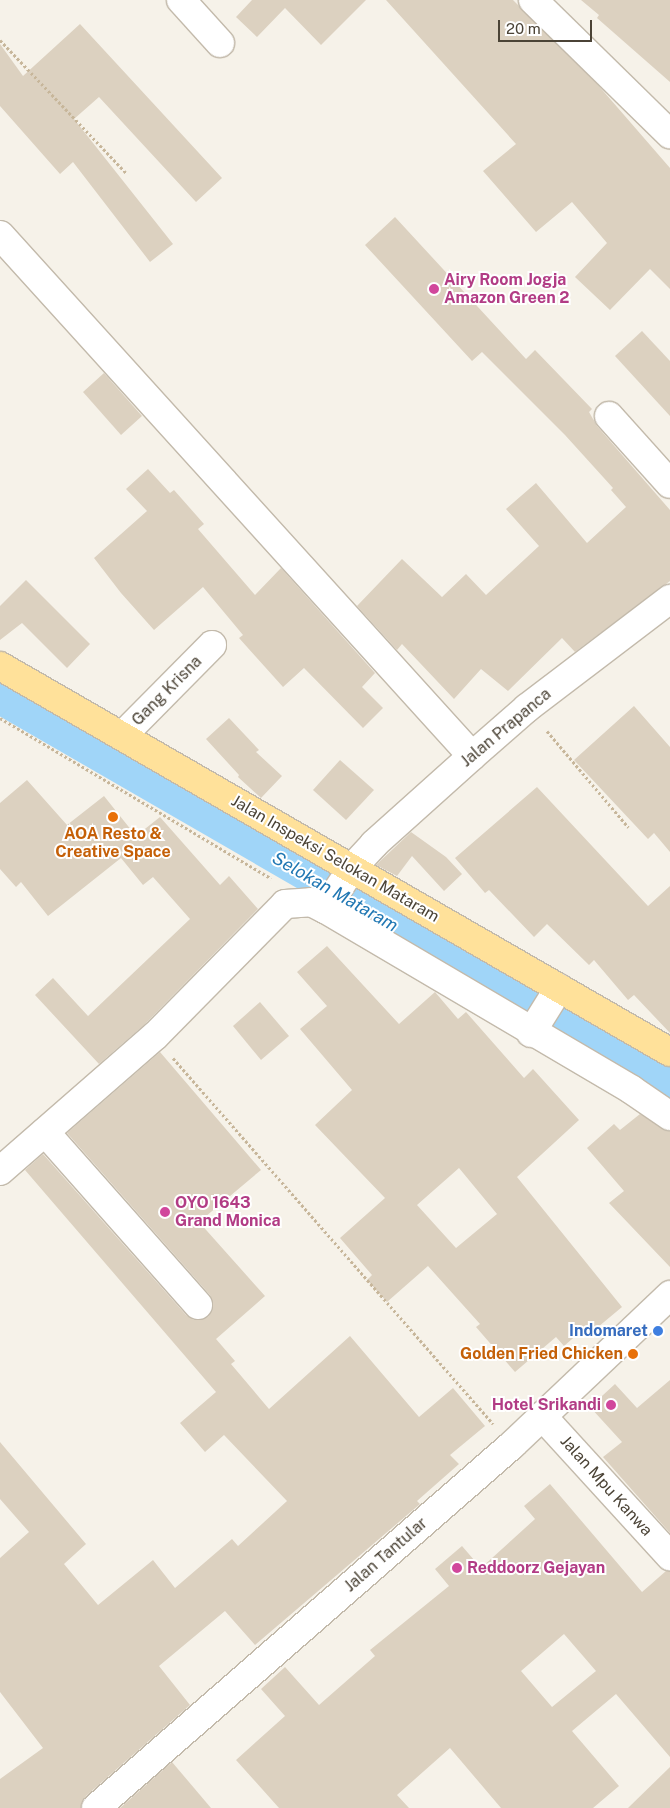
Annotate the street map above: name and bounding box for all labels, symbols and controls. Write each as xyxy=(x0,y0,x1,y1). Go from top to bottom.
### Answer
scale bar xyxy=(500,10,594,42)
text: 20 m xyxy=(506,20,541,37)
place label: Airy Room Jogja Amazon Green 2 xyxy=(444,270,569,308)
marker: Airy Room Jogja Amazon Green 2 xyxy=(428,283,440,295)
street label: Gang Krisna xyxy=(128,652,206,730)
street label: Jalan Prapanca xyxy=(457,685,555,771)
street label: Jalan Inspeksi Selokan Mataram xyxy=(227,791,443,927)
marker: AOA Resto & Creative Space xyxy=(107,811,119,823)
place label: AOA Resto & Creative Space xyxy=(55,824,171,862)
water label: Selokan Mataram xyxy=(268,847,402,937)
place label: OYO 1643 Grand Monica xyxy=(175,1193,281,1231)
marker: OYO 1643 Grand Monica xyxy=(159,1206,171,1218)
place label: Indomaret xyxy=(569,1321,648,1341)
marker: Indomaret xyxy=(652,1325,664,1337)
place label: Golden Fried Chicken xyxy=(460,1344,623,1364)
marker: Golden Fried Chicken xyxy=(627,1348,639,1360)
place label: Hotel Srikandi xyxy=(492,1395,601,1415)
marker: Hotel Srikandi xyxy=(605,1399,617,1411)
street label: Jalan Mpu Kanwa xyxy=(556,1432,656,1540)
street label: Jalan Tantular xyxy=(341,1514,431,1596)
place label: Reddoorz Gejayan xyxy=(467,1558,605,1578)
marker: Reddoorz Gejayan xyxy=(451,1562,463,1574)

